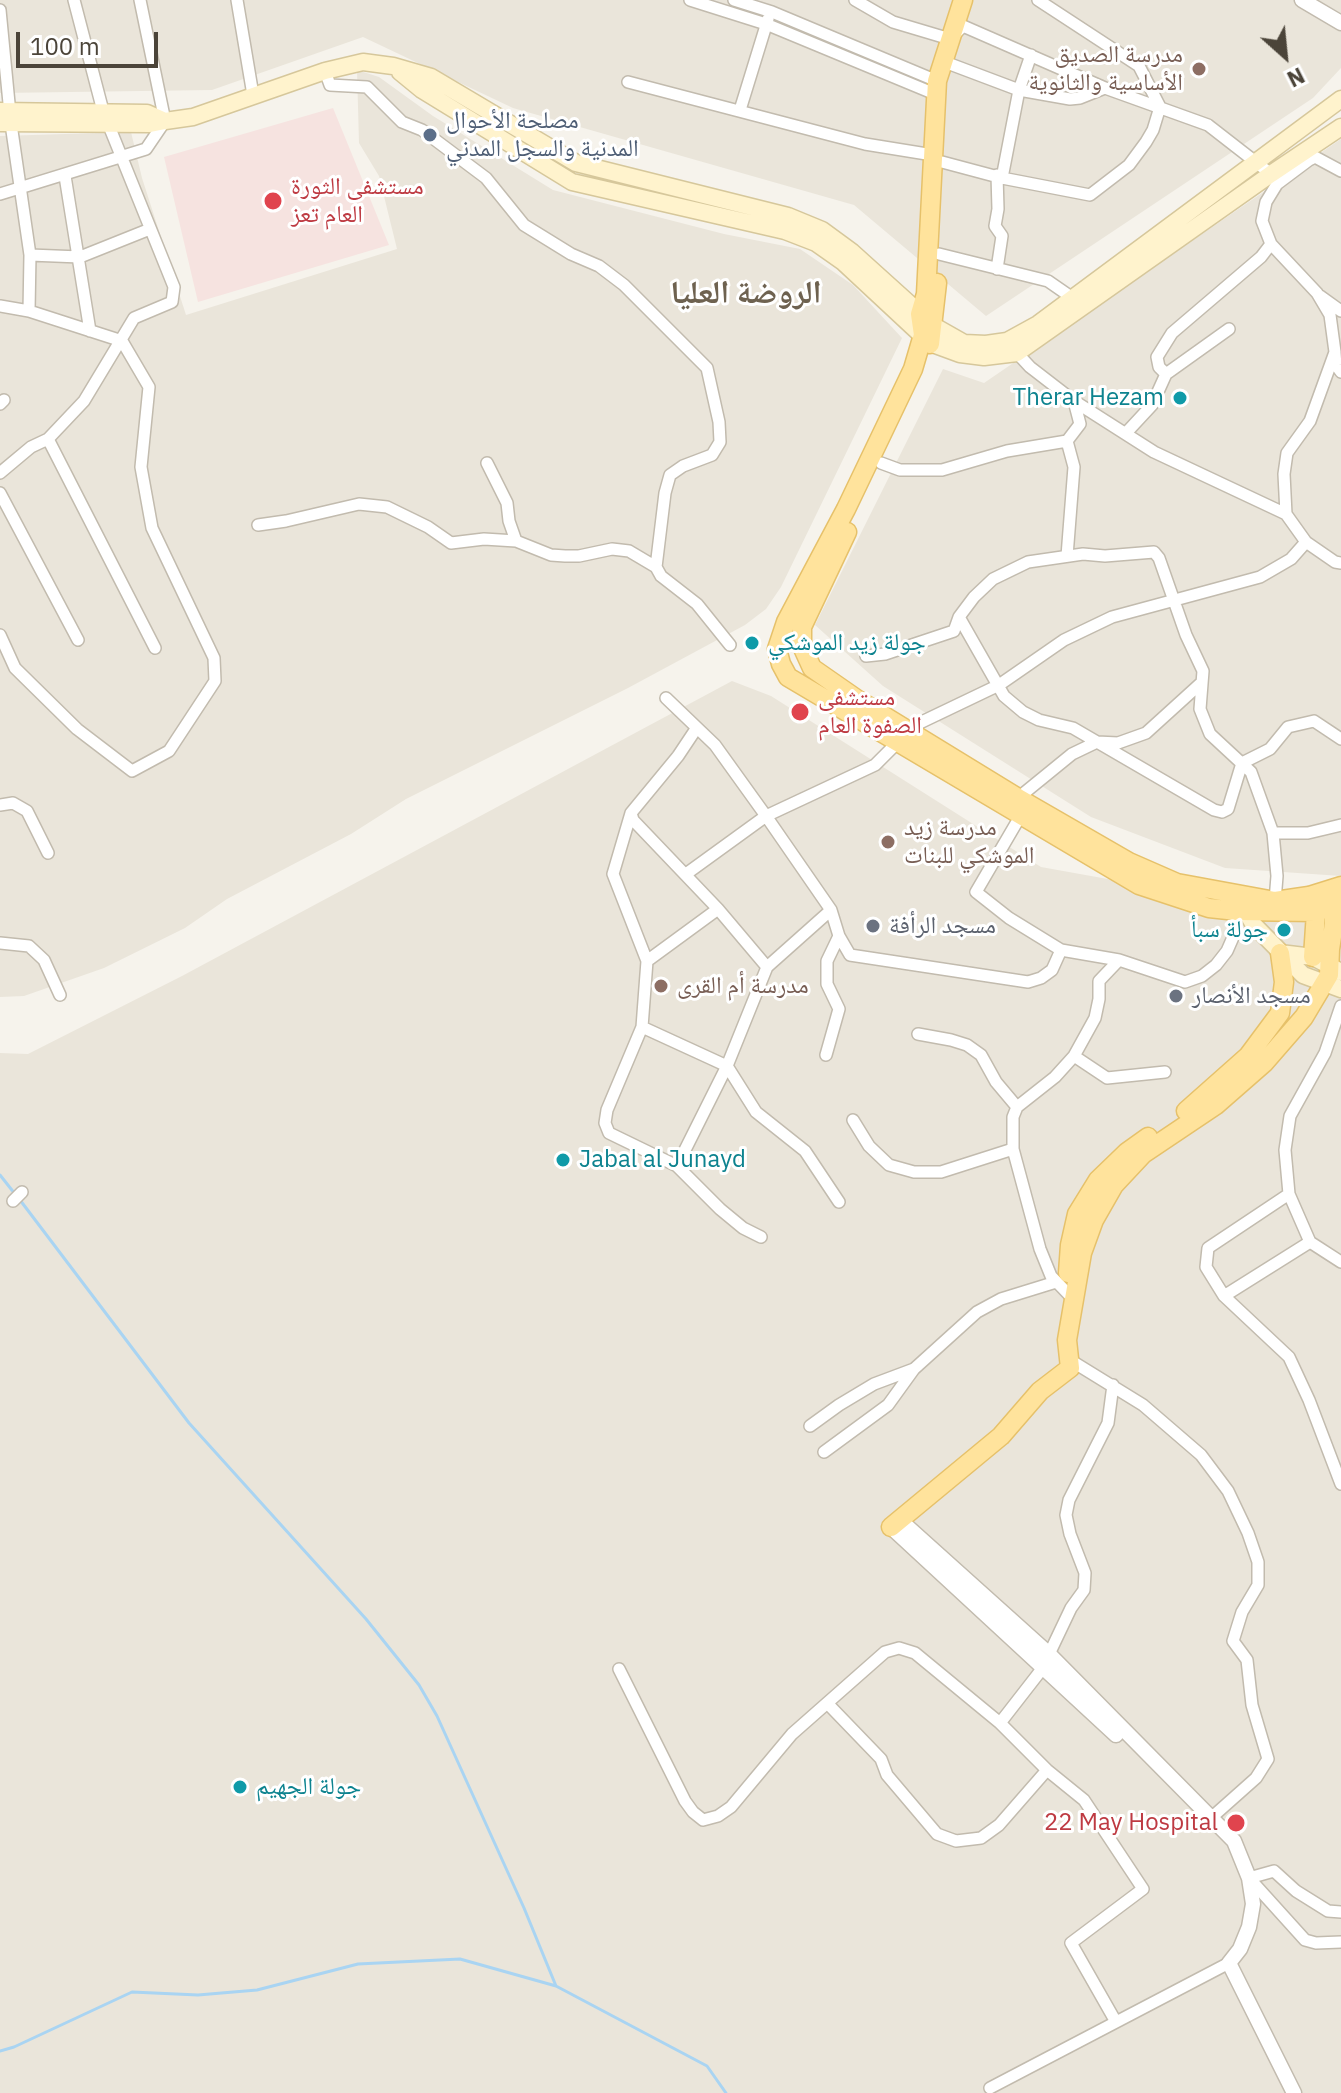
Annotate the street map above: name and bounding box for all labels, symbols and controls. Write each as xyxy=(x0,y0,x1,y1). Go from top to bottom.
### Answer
scale bar xyxy=(20,16,162,66)
north arrow xyxy=(1245,16,1325,96)
text: 100 m xyxy=(30,30,100,62)
place label: مدرسة الصديق الأساسية والثانوية xyxy=(1028,41,1183,97)
marker: مدرسة الصديق الأساسية والثانوية xyxy=(1190,60,1208,78)
text: N xyxy=(1282,61,1310,94)
place label: مصلحة الأحوال المدنية والسجل المدني xyxy=(446,107,639,163)
marker: مصلحة الأحوال المدنية والسجل المدني xyxy=(421,126,439,144)
place label: مستشفى الثورة العام تعز xyxy=(291,173,424,229)
marker: مستشفى الثورة العام تعز xyxy=(262,190,284,212)
district label: الروضة العليا xyxy=(670,275,822,313)
place label: Therar Hezam xyxy=(1013,384,1164,412)
marker: Therar Hezam xyxy=(1171,389,1189,407)
place label: جولة زيد الموشكي xyxy=(768,629,926,657)
marker: جولة زيد الموشكي xyxy=(743,634,761,652)
place label: مستشفى الصفوة العام xyxy=(818,684,922,740)
marker: مستشفى الصفوة العام xyxy=(789,701,811,723)
place label: مدرسة زيد الموشكي للبنات xyxy=(904,814,1034,870)
marker: مدرسة زيد الموشكي للبنات xyxy=(879,833,897,851)
place label: مسجد الرأفة xyxy=(889,912,996,940)
place label: جولة سبأ xyxy=(1191,916,1268,944)
marker: مسجد الرأفة xyxy=(864,917,882,935)
marker: جولة سبأ xyxy=(1275,921,1293,939)
place label: مدرسة أم القرى xyxy=(677,972,809,1000)
marker: مدرسة أم القرى xyxy=(652,977,670,995)
place label: مسجد الأنصار xyxy=(1192,982,1311,1010)
marker: مسجد الأنصار xyxy=(1167,987,1185,1005)
place label: Jabal al Junayd xyxy=(579,1146,746,1174)
marker: Jabal al Junayd xyxy=(554,1151,572,1169)
place label: جولة الجهيم xyxy=(256,1773,361,1801)
marker: جولة الجهيم xyxy=(231,1778,249,1796)
place label: 22 May Hospital xyxy=(1044,1809,1218,1837)
marker: 22 May Hospital xyxy=(1225,1812,1247,1834)

